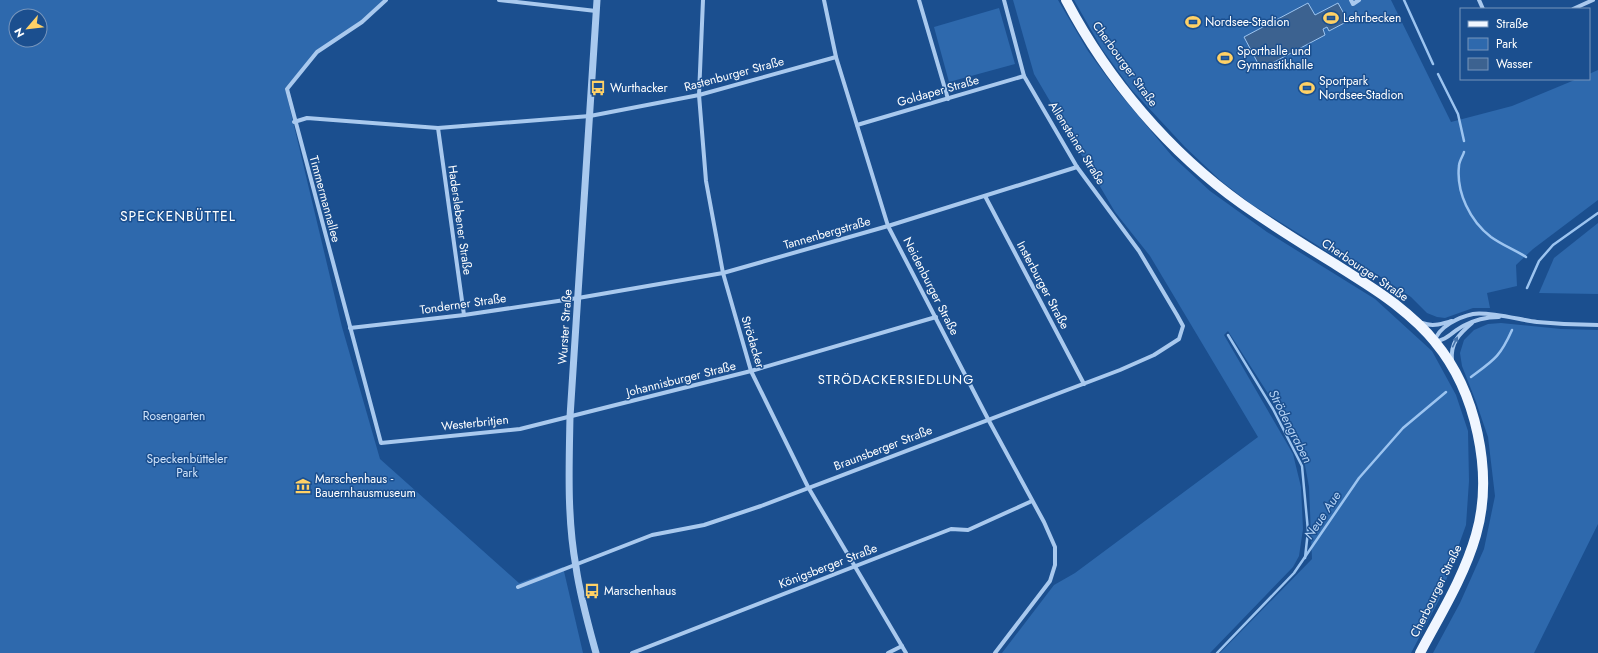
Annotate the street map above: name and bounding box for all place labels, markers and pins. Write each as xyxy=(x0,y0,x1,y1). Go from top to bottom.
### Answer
sports icon: Lehrbecken xyxy=(1322,9,1340,27)
place label: Lehrbecken xyxy=(1343,9,1401,27)
sports icon: Nordsee-Stadion xyxy=(1184,13,1202,31)
place label: Nordsee-Stadion xyxy=(1205,13,1290,31)
place label: Sporthalle und Gymnastikhalle xyxy=(1237,42,1313,74)
sports icon: Sporthalle und Gymnastikhalle xyxy=(1216,49,1234,67)
place label: Sportpark Nordsee-Stadion xyxy=(1319,72,1404,104)
bus stop icon: Wurthacker xyxy=(589,79,607,97)
place label: Wurthacker xyxy=(610,79,668,97)
sports icon: Sportpark Nordsee-Stadion xyxy=(1298,79,1316,97)
place label: Marschenhaus - Bauernhausmuseum xyxy=(315,470,416,502)
museum icon: Marschenhaus - Bauernhausmuseum xyxy=(294,477,312,495)
bus stop icon: Marschenhaus xyxy=(583,582,601,600)
place label: Marschenhaus xyxy=(604,582,676,600)

